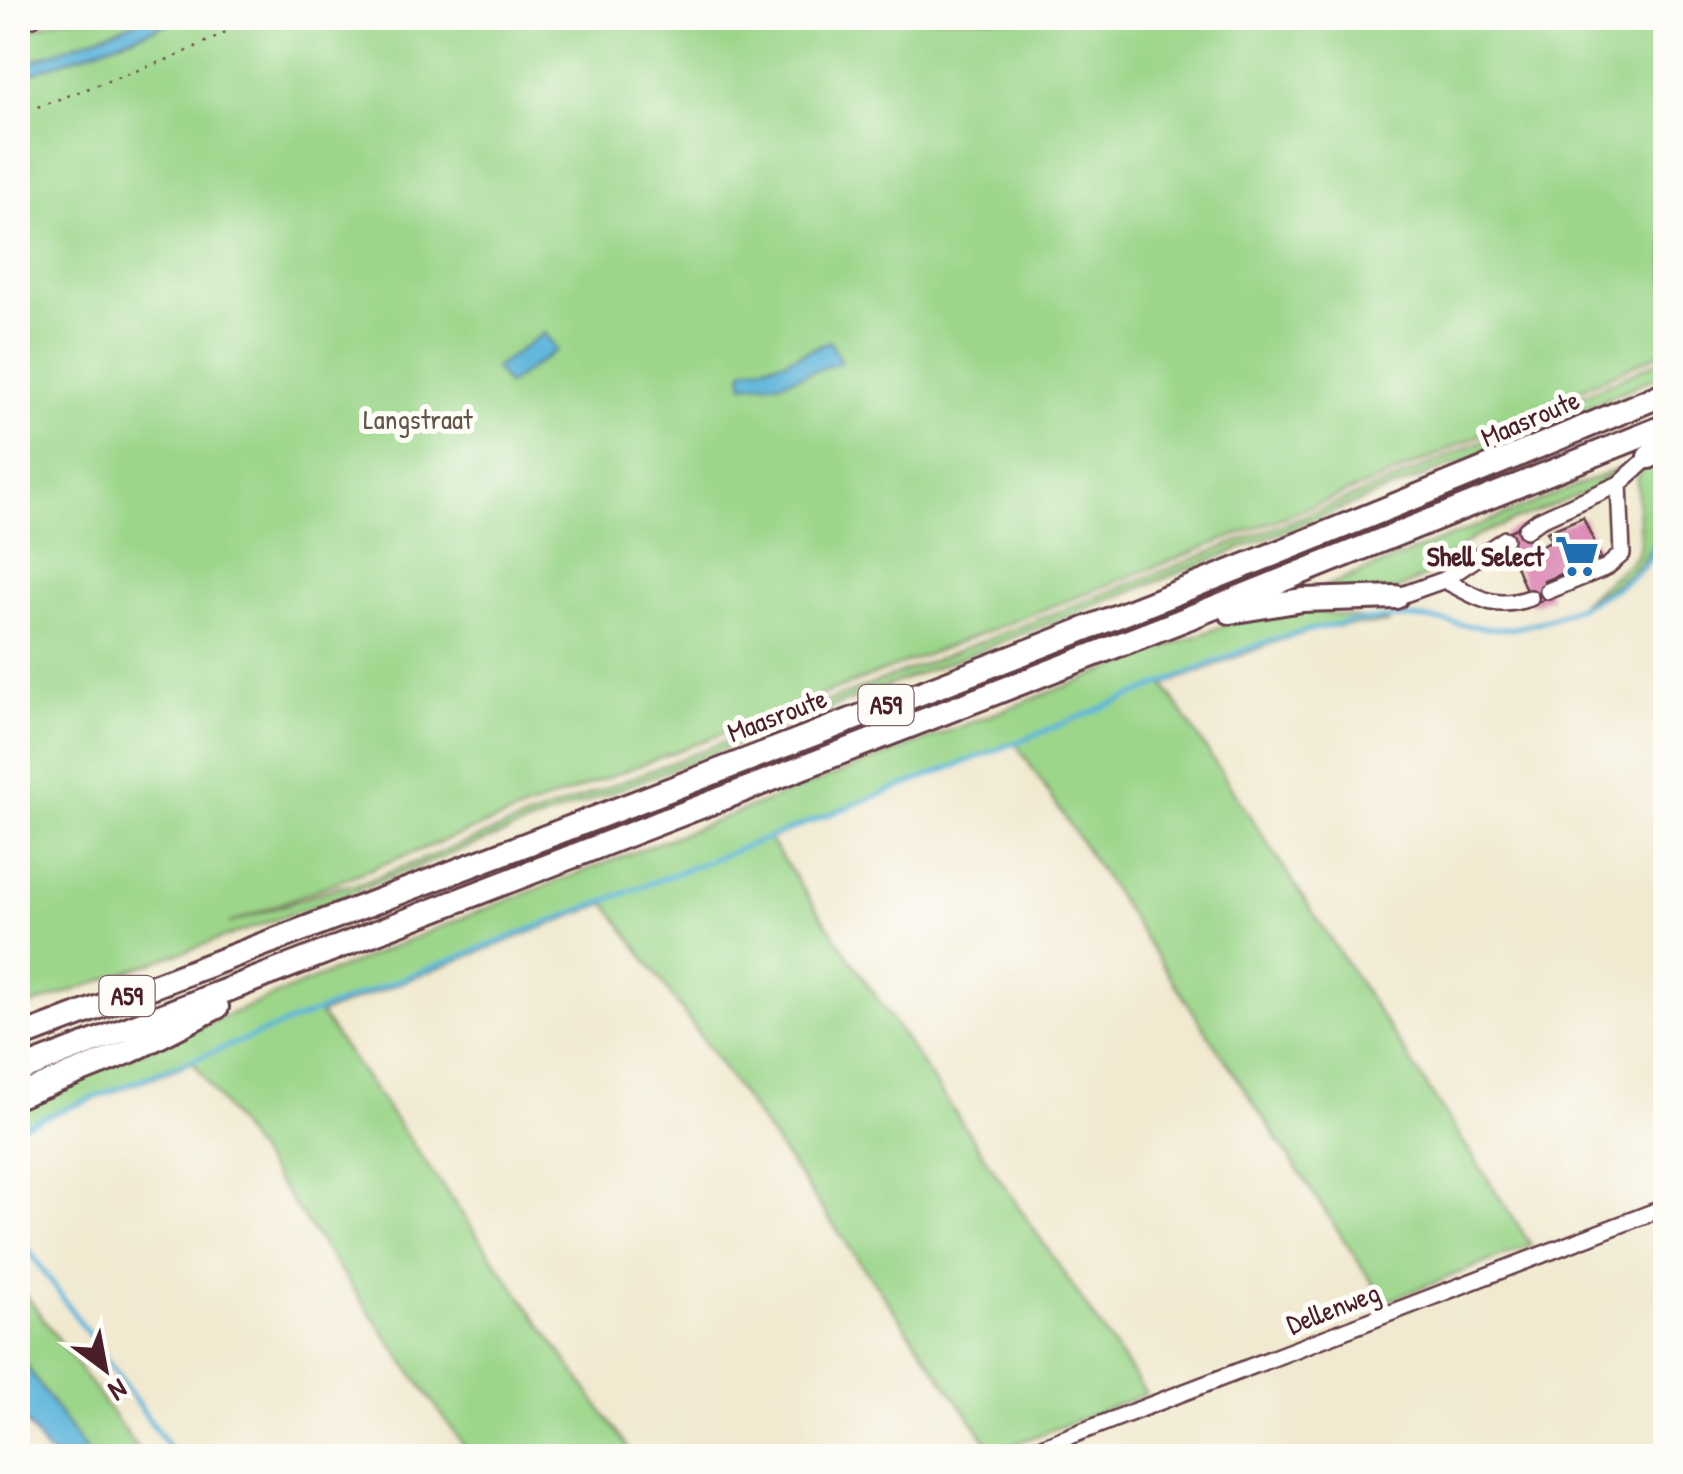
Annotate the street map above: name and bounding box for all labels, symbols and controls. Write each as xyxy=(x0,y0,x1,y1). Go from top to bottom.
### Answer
street label: Maasroute xyxy=(1475,380,1585,456)
park label: Langstraat xyxy=(363,400,473,438)
supermarket icon: Shell Select xyxy=(1553,532,1601,580)
place label: Shell Select xyxy=(1427,537,1545,575)
street label: Maasroute xyxy=(722,679,832,751)
road number: A59 xyxy=(858,685,914,725)
road number: A59 xyxy=(100,976,154,1016)
street label: Dellenweg xyxy=(1281,1273,1385,1343)
north arrow xyxy=(55,1319,155,1419)
text: N xyxy=(102,1370,135,1410)

